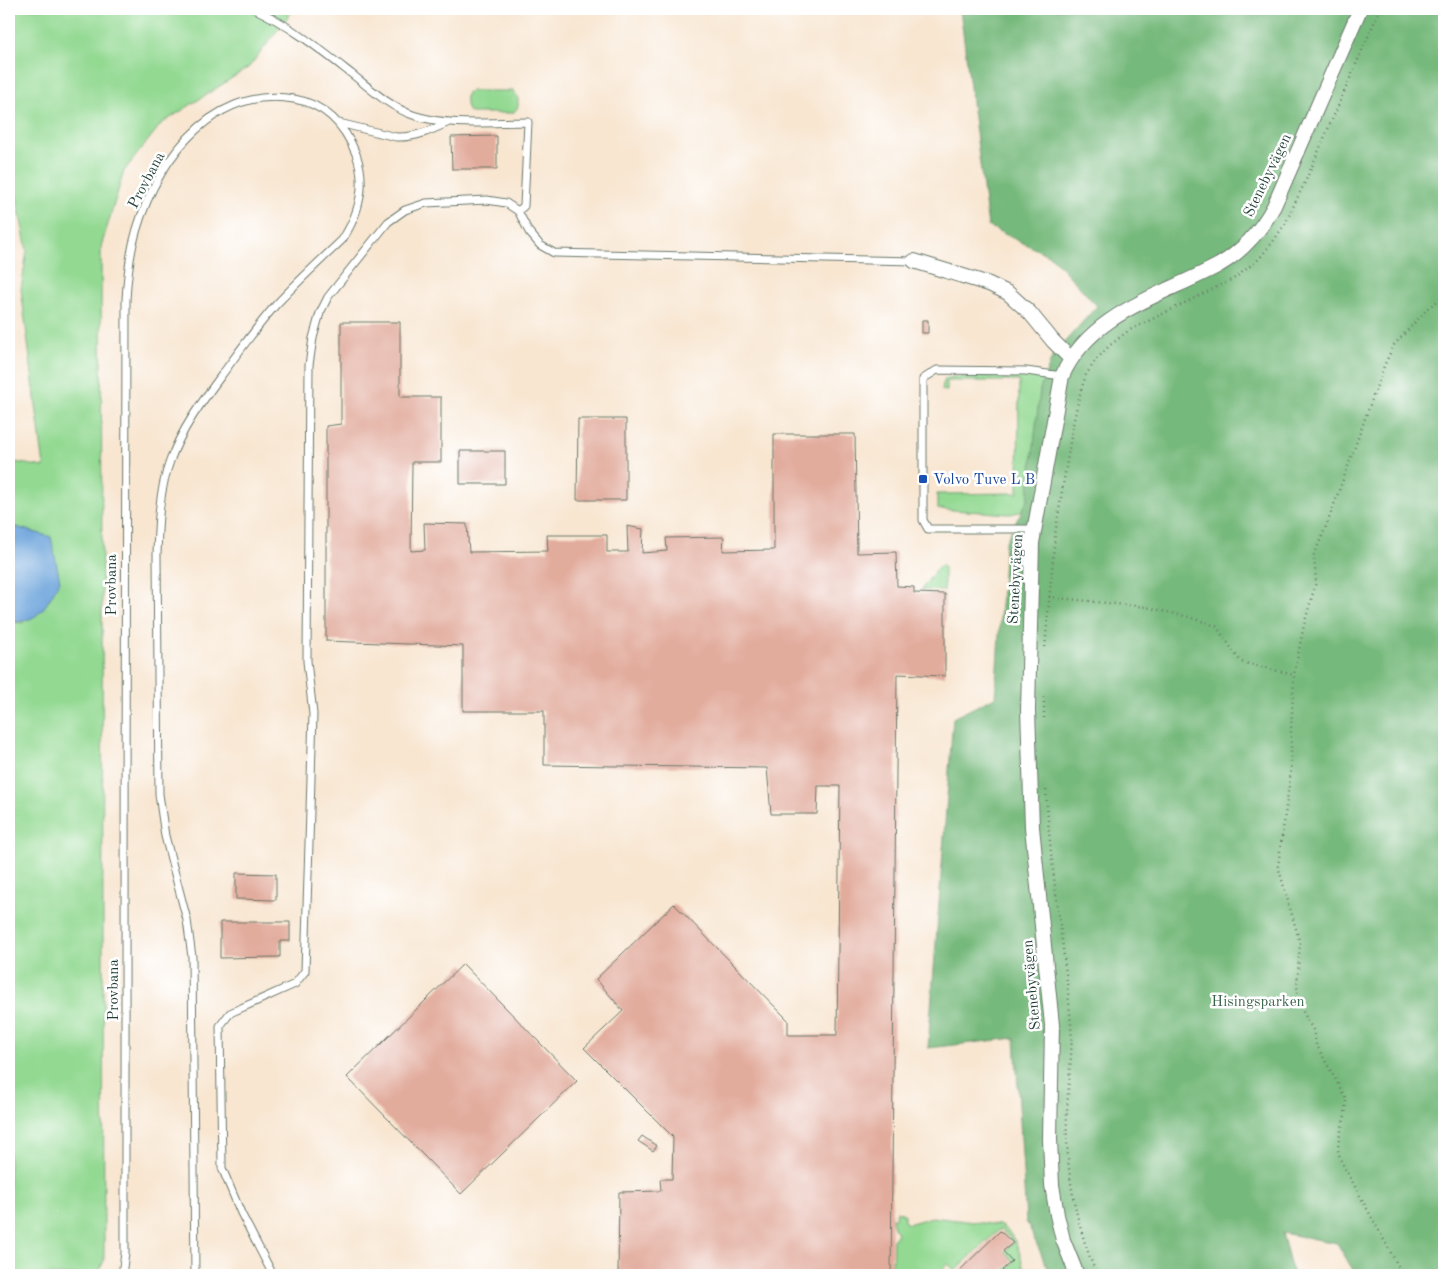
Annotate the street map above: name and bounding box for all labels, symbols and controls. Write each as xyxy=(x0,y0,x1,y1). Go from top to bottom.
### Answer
street label: Stenebyvägen xyxy=(1242,132,1295,220)
street label: Provbana xyxy=(126,149,169,211)
marker: Volvo Tuve L B xyxy=(917,473,929,485)
place label: Volvo Tuve L B xyxy=(933,473,1035,488)
street label: Stenebyvägen xyxy=(1007,533,1026,625)
street label: Provbana xyxy=(105,554,120,616)
street label: Stenebyvägen xyxy=(1021,939,1044,1031)
street label: Provbana xyxy=(107,959,122,1021)
park label: Hisingsparken xyxy=(1211,995,1305,1010)

